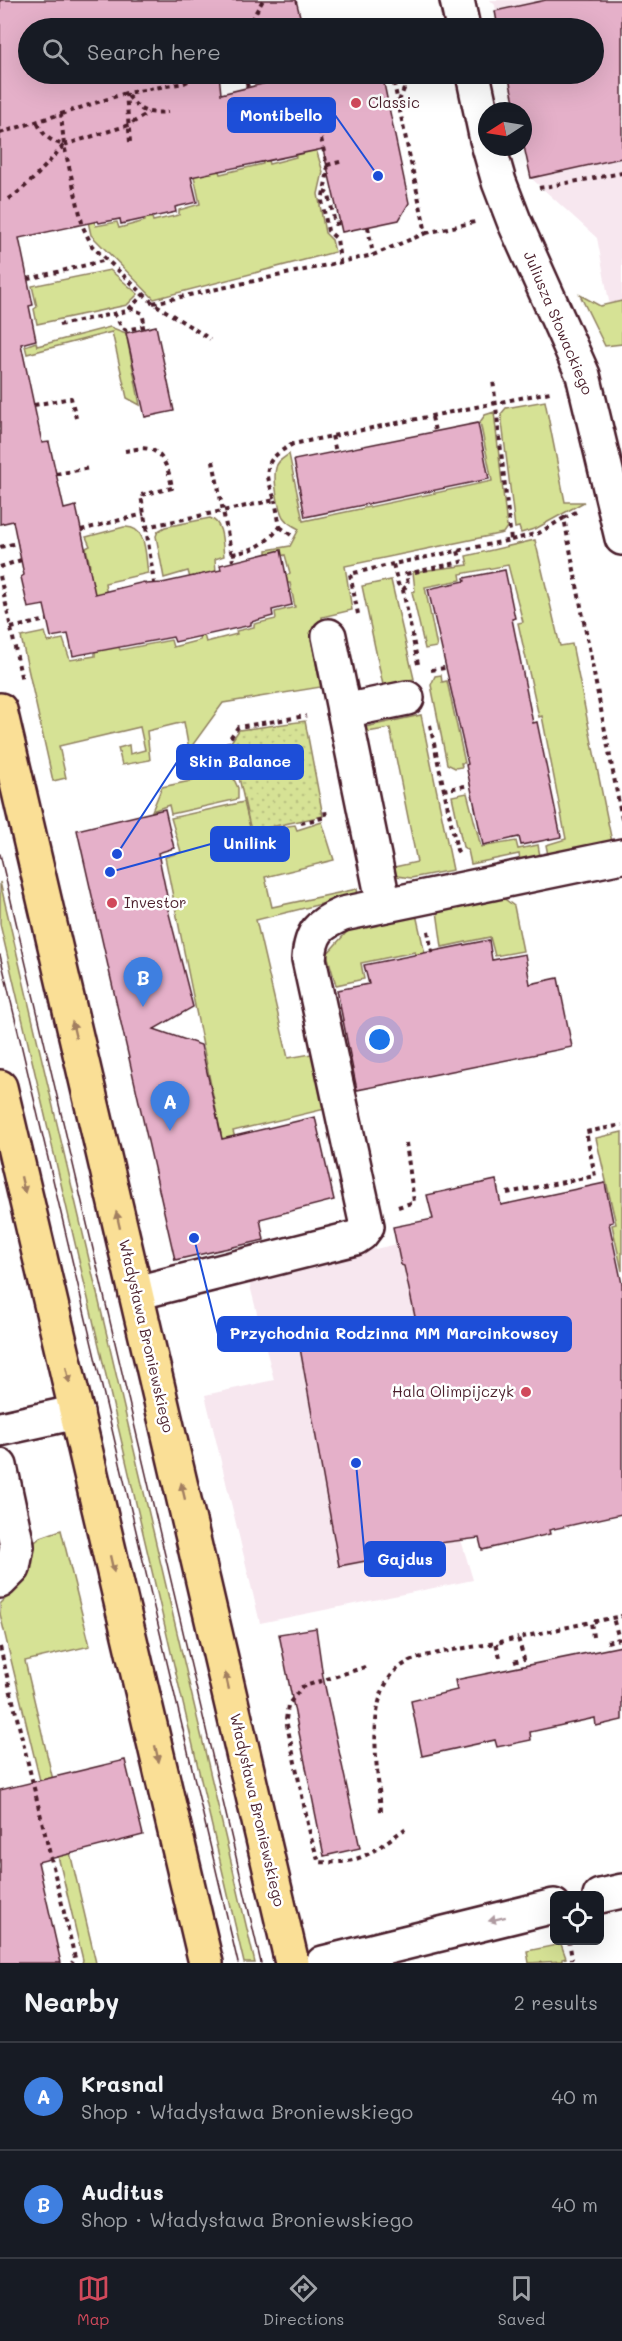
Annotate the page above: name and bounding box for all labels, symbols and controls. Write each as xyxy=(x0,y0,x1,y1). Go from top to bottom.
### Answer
search box xyxy=(18,18,604,84)
icon: search xyxy=(39,35,72,68)
text: Search here xyxy=(87,37,221,66)
place label: Classic xyxy=(368,92,420,112)
marker: Classic xyxy=(349,96,363,110)
callout: Montibello xyxy=(228,98,335,132)
north arrow xyxy=(478,102,532,156)
text: Montibello xyxy=(240,104,322,125)
street label: Juliusza Słowackiego xyxy=(520,248,598,397)
callout: Skin Balance xyxy=(177,745,303,779)
text: Skin Balance xyxy=(189,750,291,771)
callout: Unilink xyxy=(211,827,289,861)
text: Unilink xyxy=(223,832,277,853)
place label: Investor xyxy=(124,892,186,912)
marker: Investor xyxy=(105,896,119,910)
pin: B xyxy=(124,958,162,1007)
one-way arrow xyxy=(69,1020,79,1039)
your location xyxy=(365,1025,394,1054)
pin: A xyxy=(150,1082,190,1131)
one-way arrow xyxy=(19,1176,29,1194)
one-way arrow xyxy=(113,1210,123,1229)
street label: Władysława Broniewskiego xyxy=(115,1237,179,1435)
callout: Przychodnia Rodzinna MM Marcinkowscy xyxy=(218,1317,571,1351)
text: Przychodnia Rodzinna MM Marcinkowscy xyxy=(229,1322,559,1343)
one-way arrow xyxy=(64,1365,73,1384)
place label: Hala Olimpijczyk xyxy=(392,1381,514,1401)
marker: Hala Olimpijczyk xyxy=(519,1385,533,1399)
one-way arrow xyxy=(178,1482,188,1500)
callout: Gajdus xyxy=(365,1542,445,1576)
text: Gajdus xyxy=(377,1548,433,1569)
one-way arrow xyxy=(108,1555,118,1574)
one-way arrow xyxy=(222,1671,231,1690)
street label: Władysława Broniewskiego xyxy=(226,1711,290,1909)
one-way arrow xyxy=(153,1745,162,1764)
map controls xyxy=(550,1891,604,1945)
button: locate xyxy=(550,1891,604,1945)
one-way arrow xyxy=(488,1914,507,1924)
text: Nearby xyxy=(24,1985,119,2019)
text: 2 results xyxy=(514,1989,598,2015)
text: Krasnal xyxy=(81,2069,164,2098)
text: A xyxy=(37,2083,50,2109)
text: 40 m xyxy=(552,2083,598,2109)
text: Shop · Władysława Broniewskiego xyxy=(81,2098,413,2124)
text: Auditus xyxy=(81,2177,164,2206)
text: B xyxy=(37,2191,50,2217)
text: 40 m xyxy=(552,2191,598,2217)
text: Shop · Władysława Broniewskiego xyxy=(81,2206,413,2232)
tab: Map xyxy=(77,2272,110,2329)
tab: Directions xyxy=(263,2272,344,2329)
tab: Saved xyxy=(498,2272,545,2329)

